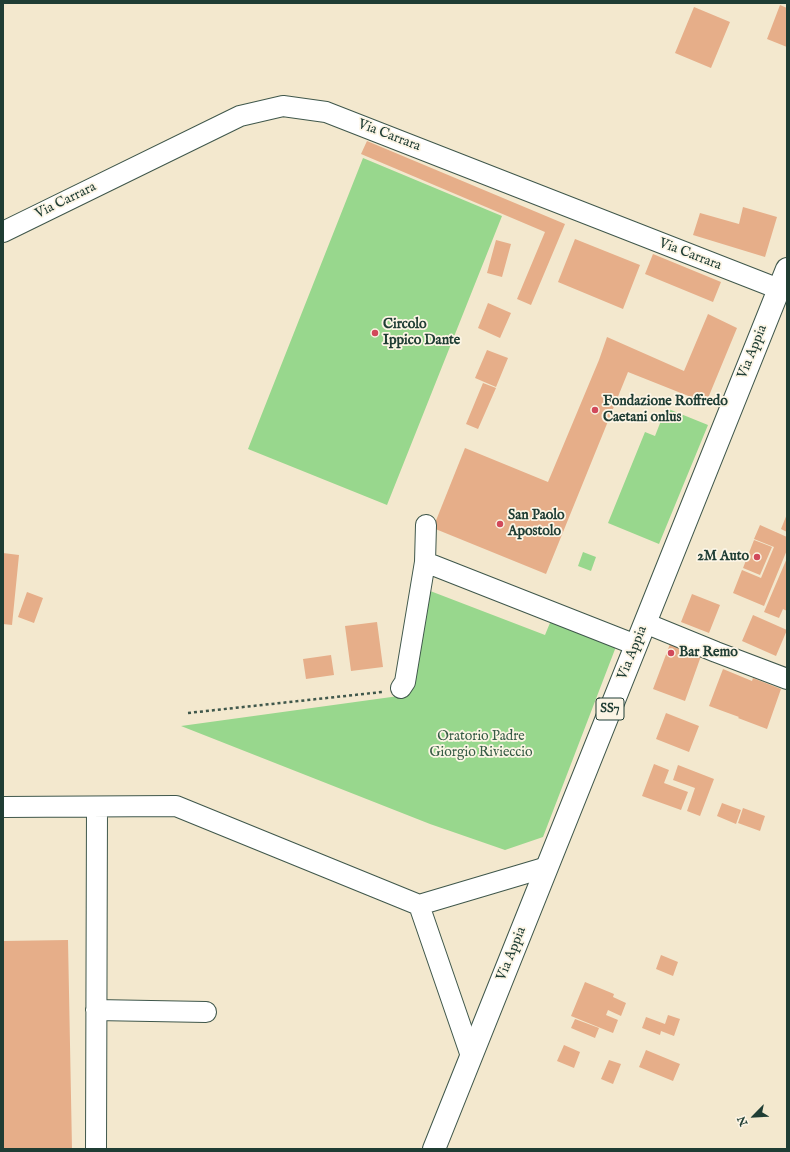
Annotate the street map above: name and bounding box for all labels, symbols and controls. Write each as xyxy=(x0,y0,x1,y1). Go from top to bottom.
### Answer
street label: Via Carrara xyxy=(355,116,423,156)
street label: Via Carrara xyxy=(33,179,99,223)
street label: Via Carrara xyxy=(656,235,724,275)
place label: Circolo Ippico Dante xyxy=(383,317,460,350)
street label: Via Appia xyxy=(735,323,771,381)
marker: Circolo Ippico Dante xyxy=(370,328,380,338)
place label: Fondazione Roffredo Caetani onlus xyxy=(603,394,728,426)
marker: Fondazione Roffredo Caetani onlus xyxy=(590,405,600,415)
place label: San Paolo Apostolo xyxy=(508,508,565,540)
marker: San Paolo Apostolo xyxy=(495,519,505,529)
place label: 2M Auto xyxy=(697,549,749,565)
marker: 2M Auto xyxy=(752,552,762,562)
street label: Via Appia xyxy=(615,624,651,682)
place label: Bar Remo xyxy=(679,645,738,661)
marker: Bar Remo xyxy=(666,648,676,658)
road number: SS7 xyxy=(596,698,624,720)
park label: Oratorio Padre Giorgio Rivieccio xyxy=(429,729,533,762)
street label: Via Appia xyxy=(494,925,530,983)
north arrow xyxy=(734,1096,774,1136)
text: N xyxy=(735,1114,751,1128)

